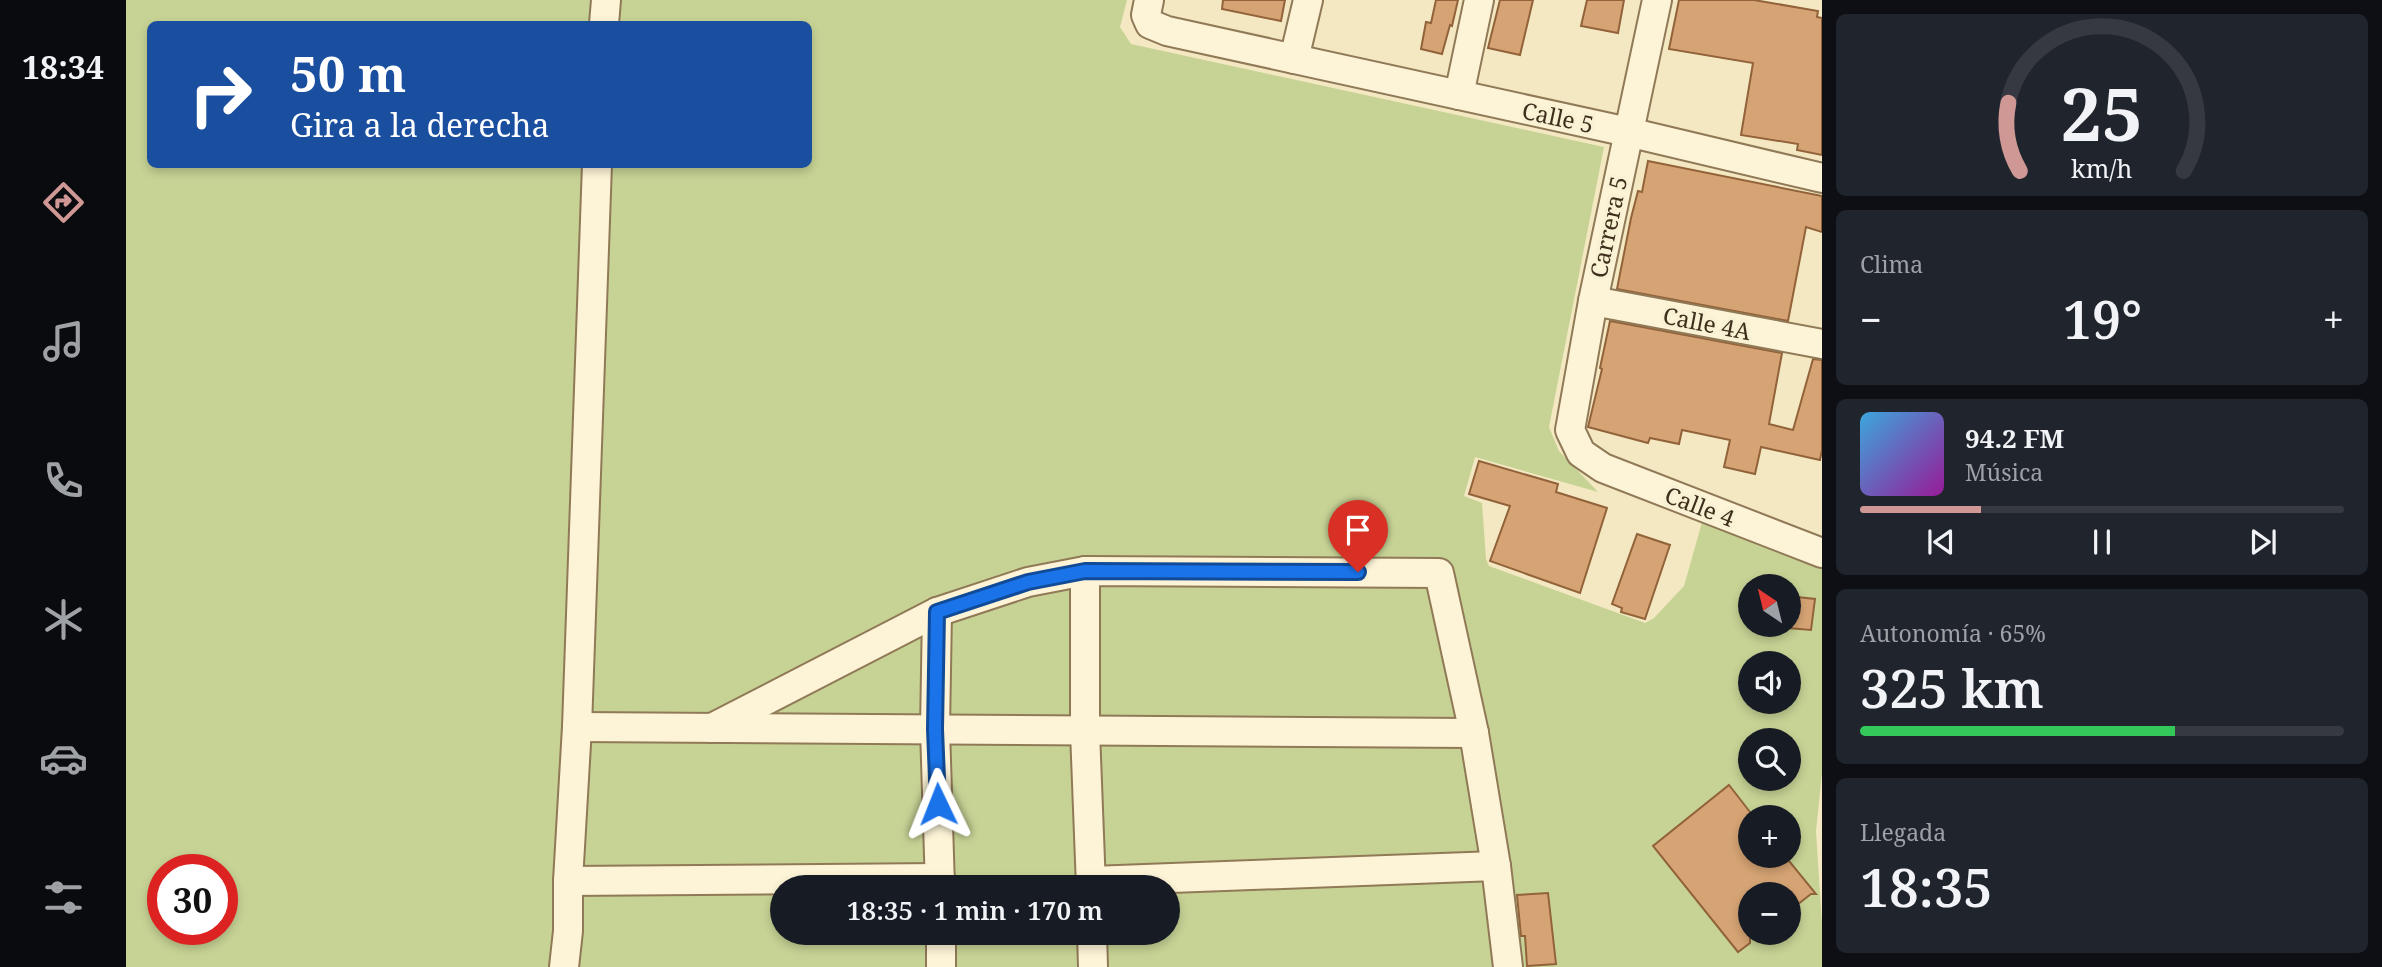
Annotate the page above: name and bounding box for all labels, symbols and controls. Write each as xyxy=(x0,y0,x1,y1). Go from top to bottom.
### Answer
text: 50 m xyxy=(290,40,406,106)
text: 18:34 xyxy=(22,45,104,88)
icon: right xyxy=(175,49,266,140)
text: 25 xyxy=(2061,63,2143,162)
street label: Calle 5 xyxy=(1519,94,1597,140)
text: Gira a la derecha xyxy=(290,103,550,146)
text: km/h xyxy=(2071,151,2133,185)
street label: Carrera 5 xyxy=(1582,173,1634,281)
icon: directions xyxy=(39,178,88,227)
text: Clima xyxy=(1860,248,1923,280)
text: 19° xyxy=(2063,283,2142,354)
text: − xyxy=(1860,293,1882,345)
text: + xyxy=(2323,293,2344,345)
street label: Calle 4A xyxy=(1660,299,1754,347)
icon: music xyxy=(39,317,88,366)
text: 94.2 FM xyxy=(1965,420,2064,456)
icon: phone xyxy=(39,456,88,505)
text: Música xyxy=(1965,456,2043,488)
street label: Calle 4 xyxy=(1660,478,1740,534)
pin xyxy=(1328,500,1388,572)
icon: arrive xyxy=(1339,511,1377,549)
icon: previous xyxy=(1922,523,1960,561)
icon: pause xyxy=(2083,523,2121,561)
icon: next xyxy=(2244,523,2282,561)
north arrow xyxy=(1738,574,1801,637)
map controls xyxy=(1738,574,1801,945)
icon: climate xyxy=(39,595,88,644)
text: Autonomía · 65% xyxy=(1860,617,2046,649)
button: sound xyxy=(1738,651,1801,714)
text: 325 km xyxy=(1860,652,2044,723)
button: search xyxy=(1738,728,1801,791)
icon: car xyxy=(39,734,88,783)
position arrow xyxy=(901,767,975,841)
button: + xyxy=(1738,805,1801,868)
text: Llegada xyxy=(1860,816,1946,848)
text: 18:35 xyxy=(1860,851,1993,922)
speed limit sign: 30 xyxy=(147,854,238,945)
icon: filters xyxy=(39,873,88,922)
button: − xyxy=(1738,882,1801,945)
text: 18:35 · 1 min · 170 m xyxy=(847,892,1103,928)

